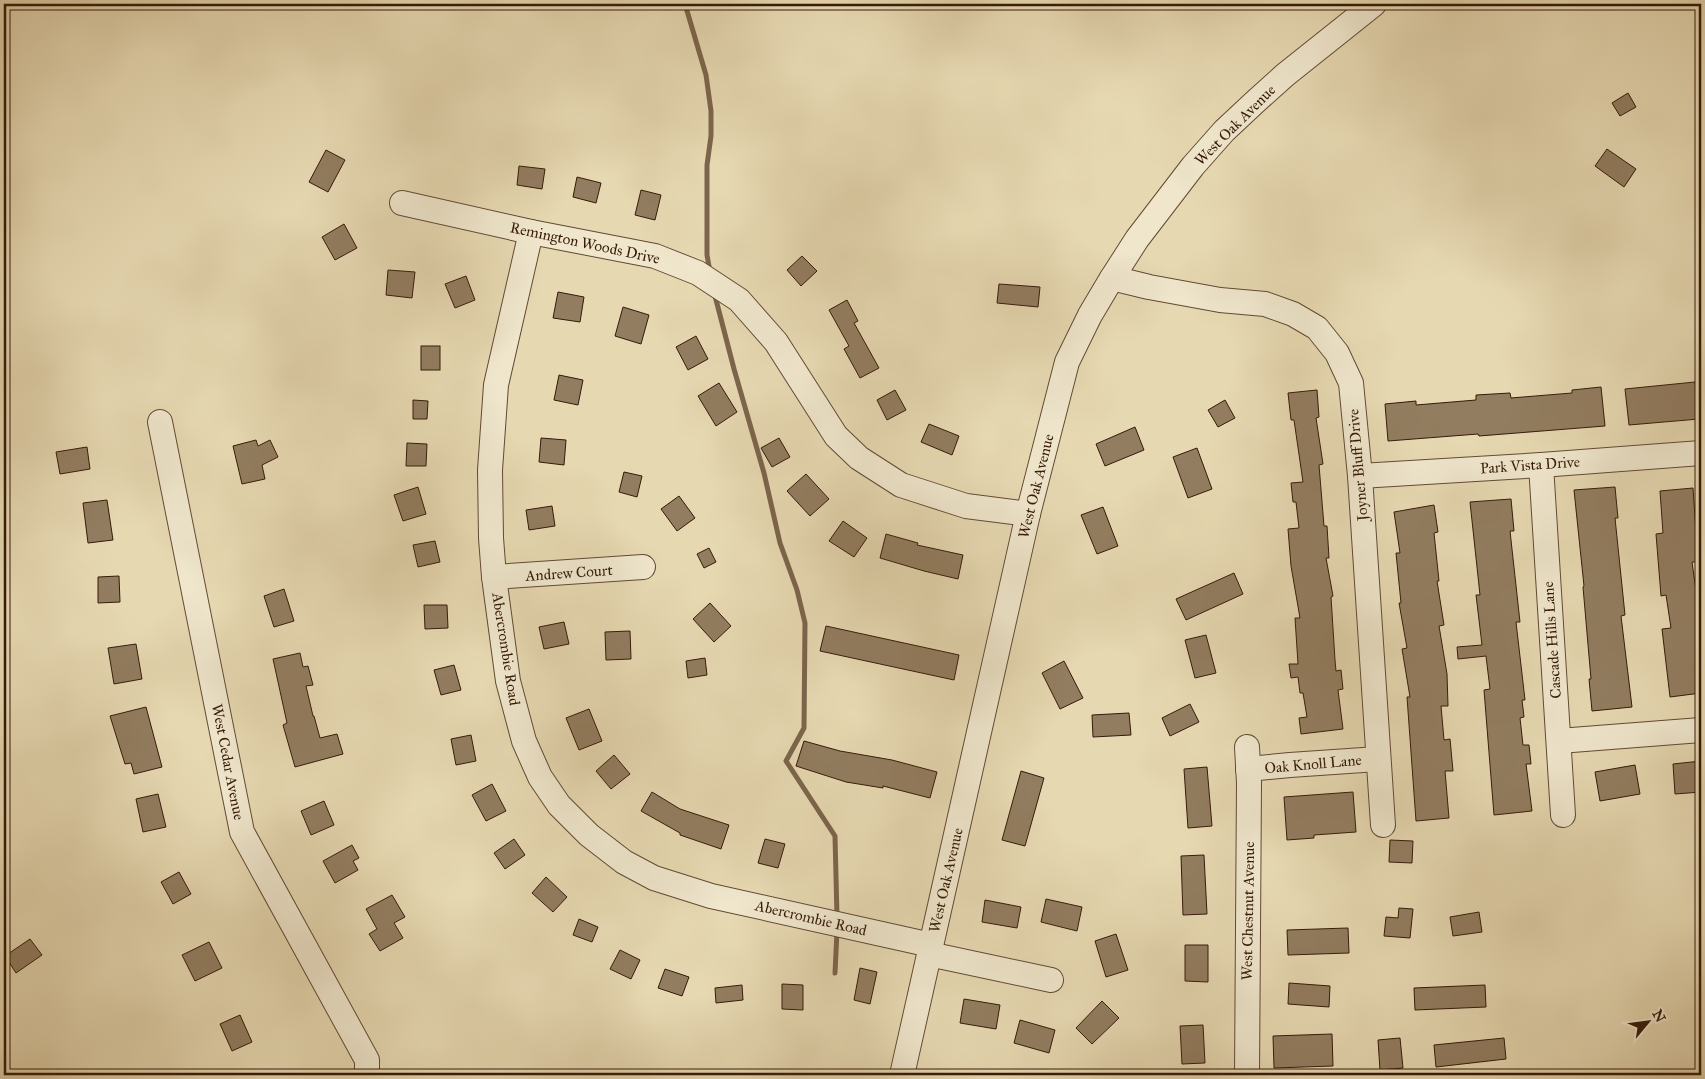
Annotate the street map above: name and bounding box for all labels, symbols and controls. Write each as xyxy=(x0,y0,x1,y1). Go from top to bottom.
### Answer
street label: West Oak Avenue xyxy=(1191,81,1279,169)
street label: Remington Woods Drive xyxy=(508,218,662,268)
street label: Joyner Bluff Drive xyxy=(1344,408,1373,524)
street label: West Oak Avenue xyxy=(1014,432,1058,540)
street label: Park Vista Drive xyxy=(1480,453,1580,477)
street label: Andrew Court xyxy=(524,561,614,585)
street label: Cascade Hills Lane xyxy=(1539,581,1565,699)
street label: Abercrombie Road xyxy=(488,590,524,707)
street label: West Cedar Avenue xyxy=(208,702,248,822)
street label: Oak Knoll Lane xyxy=(1264,751,1362,777)
street label: West Oak Avenue xyxy=(925,826,967,934)
street label: West Chestnut Avenue xyxy=(1238,841,1258,981)
street label: Abercrombie Road xyxy=(752,896,869,940)
north arrow xyxy=(1622,996,1672,1046)
text: N xyxy=(1649,1007,1669,1025)

